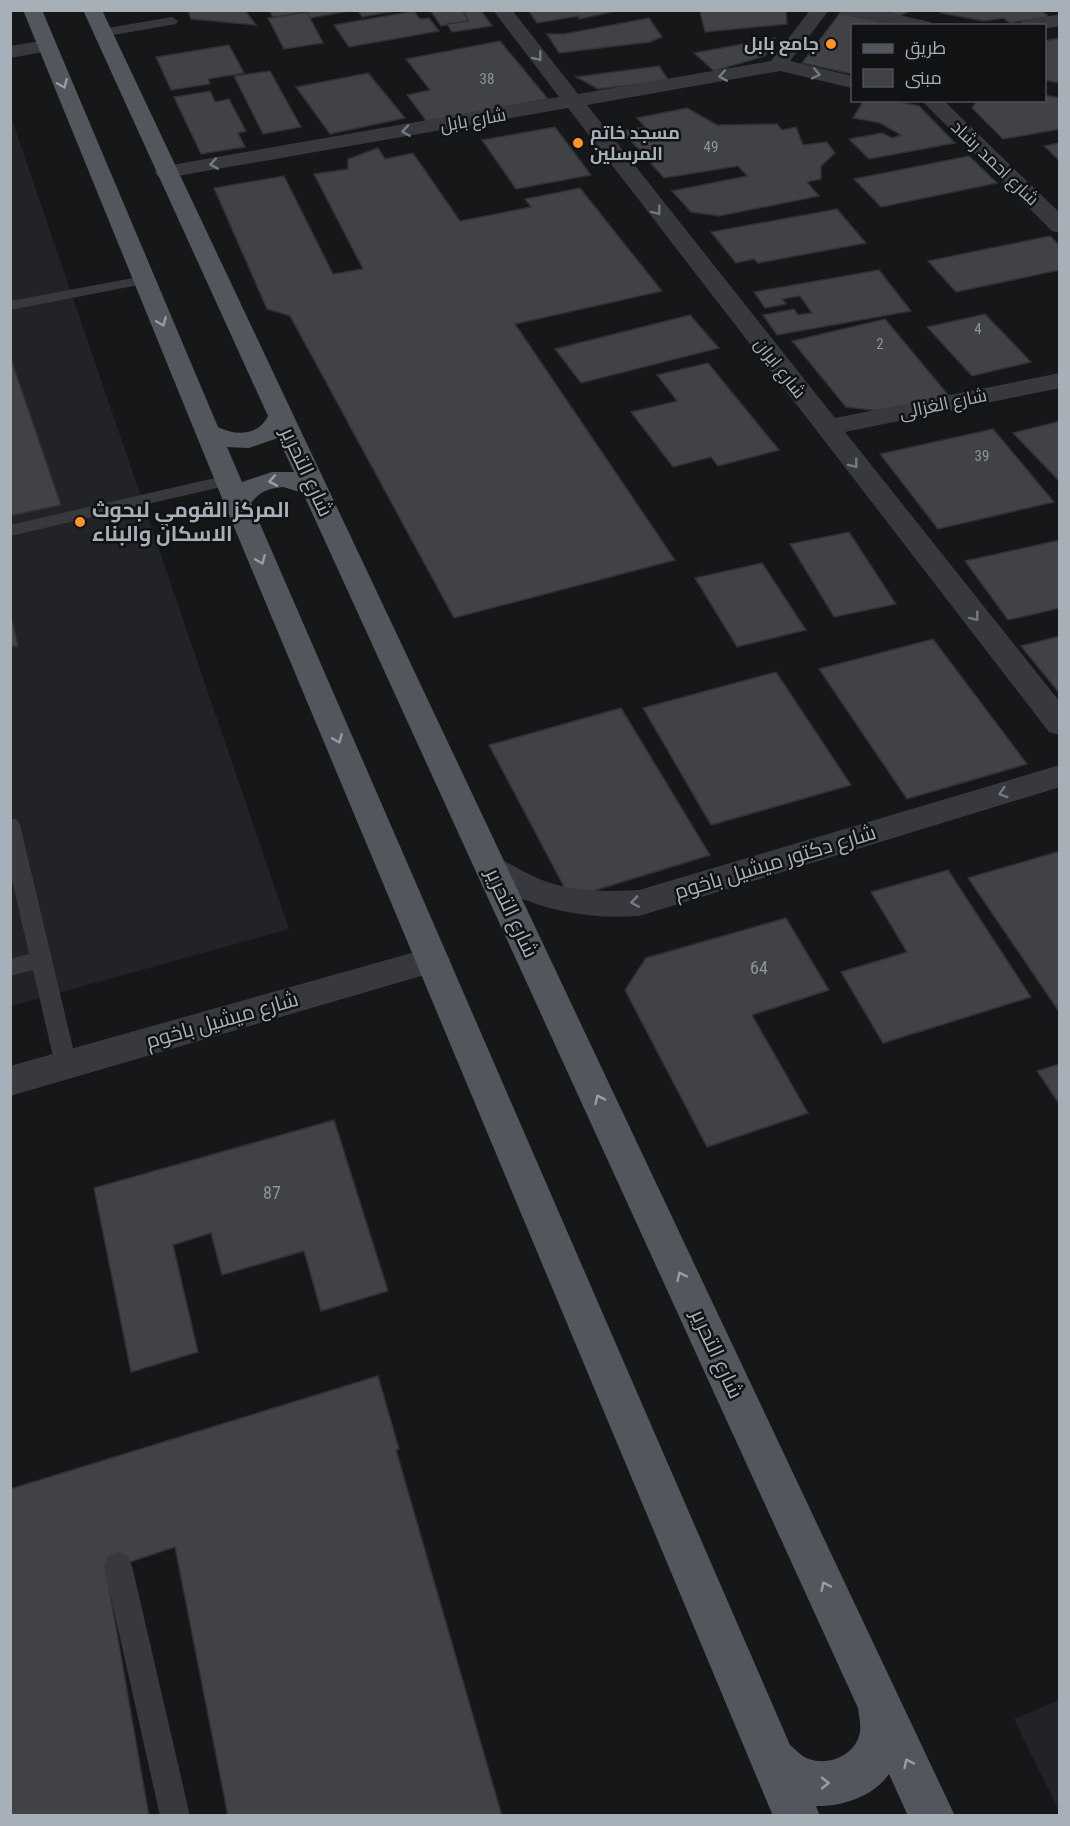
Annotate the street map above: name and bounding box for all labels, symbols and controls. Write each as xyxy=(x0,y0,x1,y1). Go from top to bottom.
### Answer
legend xyxy=(851,24,1046,102)
place label: جامع بابل xyxy=(744,33,819,56)
marker: جامع بابل xyxy=(824,37,838,51)
text: طريق xyxy=(905,37,946,60)
one-way arrow xyxy=(530,50,541,61)
one-way arrow xyxy=(811,67,821,80)
text: مبنى xyxy=(905,67,942,89)
one-way arrow xyxy=(718,69,727,81)
house number: 38 xyxy=(480,70,494,88)
one-way arrow xyxy=(56,77,68,88)
street label: شارع بابل xyxy=(438,103,508,138)
street label: شارع احمد رشاد xyxy=(946,116,1043,211)
place label: مسجد خاتم المرسلين xyxy=(590,122,680,165)
one-way arrow xyxy=(402,124,411,136)
marker: مسجد خاتم المرسلين xyxy=(571,136,585,150)
house number: 49 xyxy=(704,138,718,156)
one-way arrow xyxy=(210,157,220,170)
one-way arrow xyxy=(650,204,661,215)
one-way arrow xyxy=(155,316,167,327)
house number: 4 xyxy=(974,320,982,338)
street label: شارع ايران xyxy=(749,333,810,403)
house number: 2 xyxy=(876,335,884,353)
street label: شارع الغزالى xyxy=(897,384,989,425)
street label: شارع التحرير xyxy=(274,423,338,521)
house number: 39 xyxy=(975,447,989,465)
one-way arrow xyxy=(847,457,858,468)
one-way arrow xyxy=(268,474,277,486)
place label: المركز القومي لبحوث الاسكان والبناء xyxy=(92,498,290,547)
marker: المركز القومي لبحوث الاسكان والبناء xyxy=(73,515,87,529)
one-way arrow xyxy=(254,554,266,565)
one-way arrow xyxy=(968,611,979,622)
one-way arrow xyxy=(331,733,343,744)
one-way arrow xyxy=(999,786,1009,798)
street label: شارع دكتور ميشيل باخوم xyxy=(671,820,879,906)
street label: شارع التحرير xyxy=(479,864,543,962)
one-way arrow xyxy=(631,896,640,908)
house number: 64 xyxy=(750,957,768,978)
street label: شارع ميشيل باخوم xyxy=(143,987,302,1055)
one-way arrow xyxy=(594,1094,606,1105)
house number: 87 xyxy=(263,1182,281,1203)
one-way arrow xyxy=(676,1271,688,1282)
street label: شارع التحرير xyxy=(684,1305,748,1403)
one-way arrow xyxy=(821,1581,833,1592)
one-way arrow xyxy=(903,1758,915,1769)
one-way arrow xyxy=(820,1777,829,1789)

